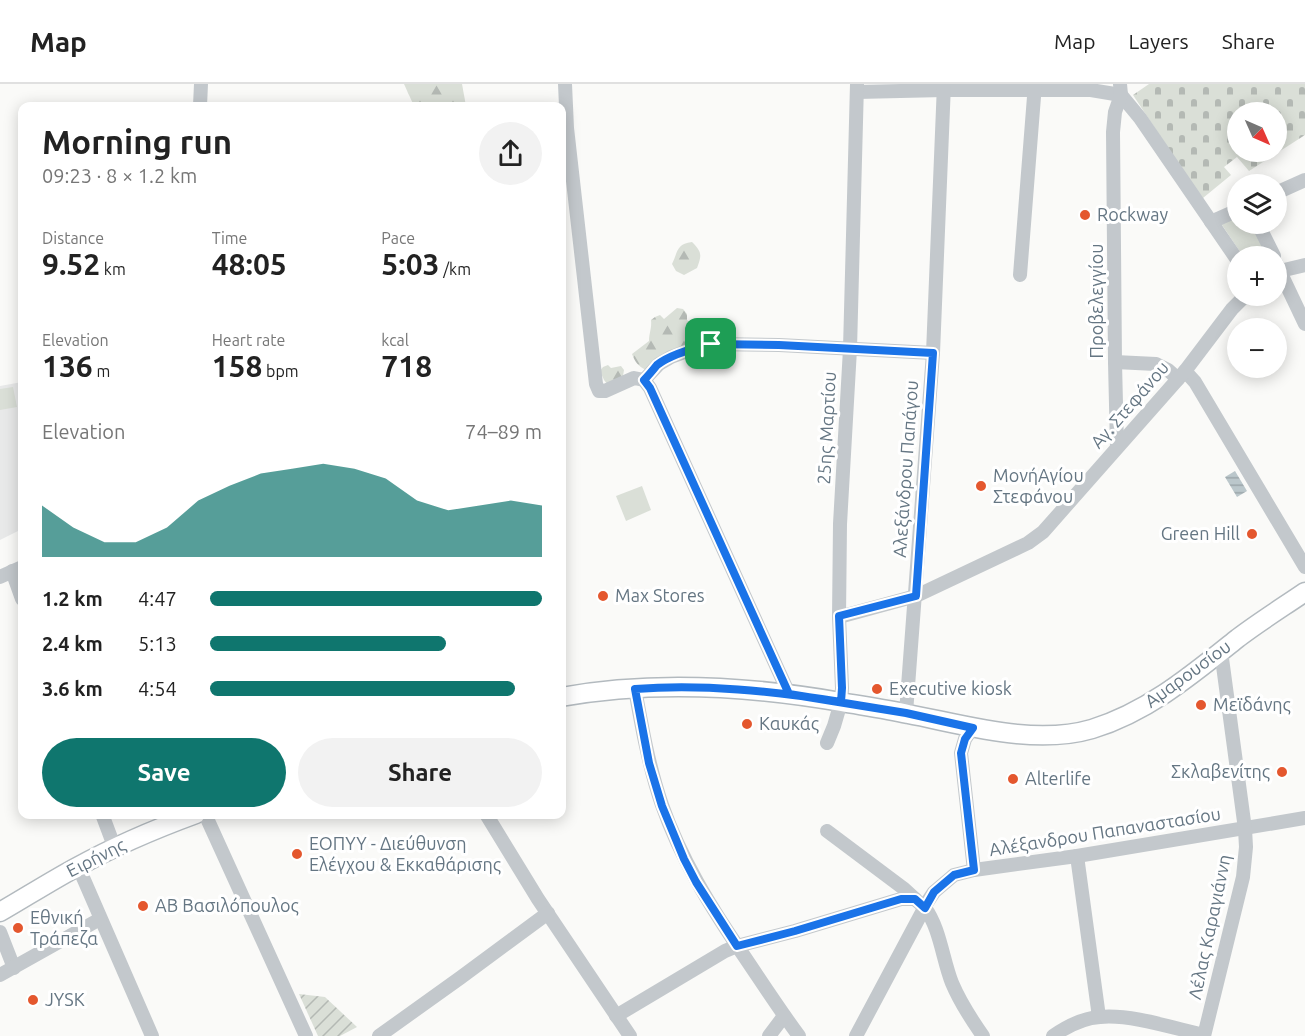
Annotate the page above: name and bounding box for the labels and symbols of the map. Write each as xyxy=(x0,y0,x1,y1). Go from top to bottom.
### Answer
north arrow xyxy=(1227,102,1287,162)
place label: Rockway xyxy=(1097,204,1168,224)
marker: Rockway xyxy=(1078,208,1092,222)
street label: Προβελεγγίου xyxy=(1086,244,1106,358)
pin xyxy=(685,318,736,369)
street label: Αγ. Στεφάνου xyxy=(1086,357,1172,452)
street label: 25ης Μαρτίου xyxy=(813,371,840,485)
street label: Αλεξάνδρου Παπάγου xyxy=(889,380,921,558)
place label: Μονη΄Αγίου Στεφάνου xyxy=(993,465,1084,506)
marker: Μονη΄Αγίου Στεφάνου xyxy=(974,479,988,493)
place label: Green Hill xyxy=(1161,523,1240,543)
marker: Green Hill xyxy=(1245,527,1259,541)
place label: Max Stores xyxy=(615,585,705,605)
marker: Max Stores xyxy=(596,589,610,603)
street label: Αμαρουσίου xyxy=(1141,635,1234,711)
place label: Executive kiosk xyxy=(889,678,1012,698)
marker: Executive kiosk xyxy=(870,682,884,696)
place label: Μεϊδάνης xyxy=(1213,694,1291,715)
marker: Μεϊδάνης xyxy=(1194,698,1208,712)
place label: Καυκάς xyxy=(759,713,819,734)
marker: Καυκάς xyxy=(740,717,754,731)
place label: Σκλαβενίτης xyxy=(1171,761,1270,782)
marker: Σκλαβενίτης xyxy=(1275,765,1289,779)
place label: Alterlife xyxy=(1025,768,1091,788)
marker: Alterlife xyxy=(1006,772,1020,786)
street label: Αλέξανδρου Παπαναστασίου xyxy=(988,803,1222,859)
place label: ΕΟΠΥΥ - Διεύθυνση Ελέγχου & Εκκαθάρισης xyxy=(309,833,501,875)
street label: Ειρήνης xyxy=(63,834,129,881)
marker: ΕΟΠΥΥ - Διεύθυνση Ελέγχου & Εκκαθάρισης xyxy=(290,847,304,861)
street label: Λέλας Καραγιάννη xyxy=(1184,852,1235,1001)
place label: ΑΒ Βασιλόπουλος xyxy=(155,895,299,916)
marker: ΑΒ Βασιλόπουλος xyxy=(136,899,150,913)
place label: Εθνική Τράπεζα xyxy=(30,907,98,949)
marker: Εθνική Τράπεζα xyxy=(11,921,25,935)
place label: JYSK xyxy=(45,989,85,1009)
marker: JYSK xyxy=(26,993,40,1007)

